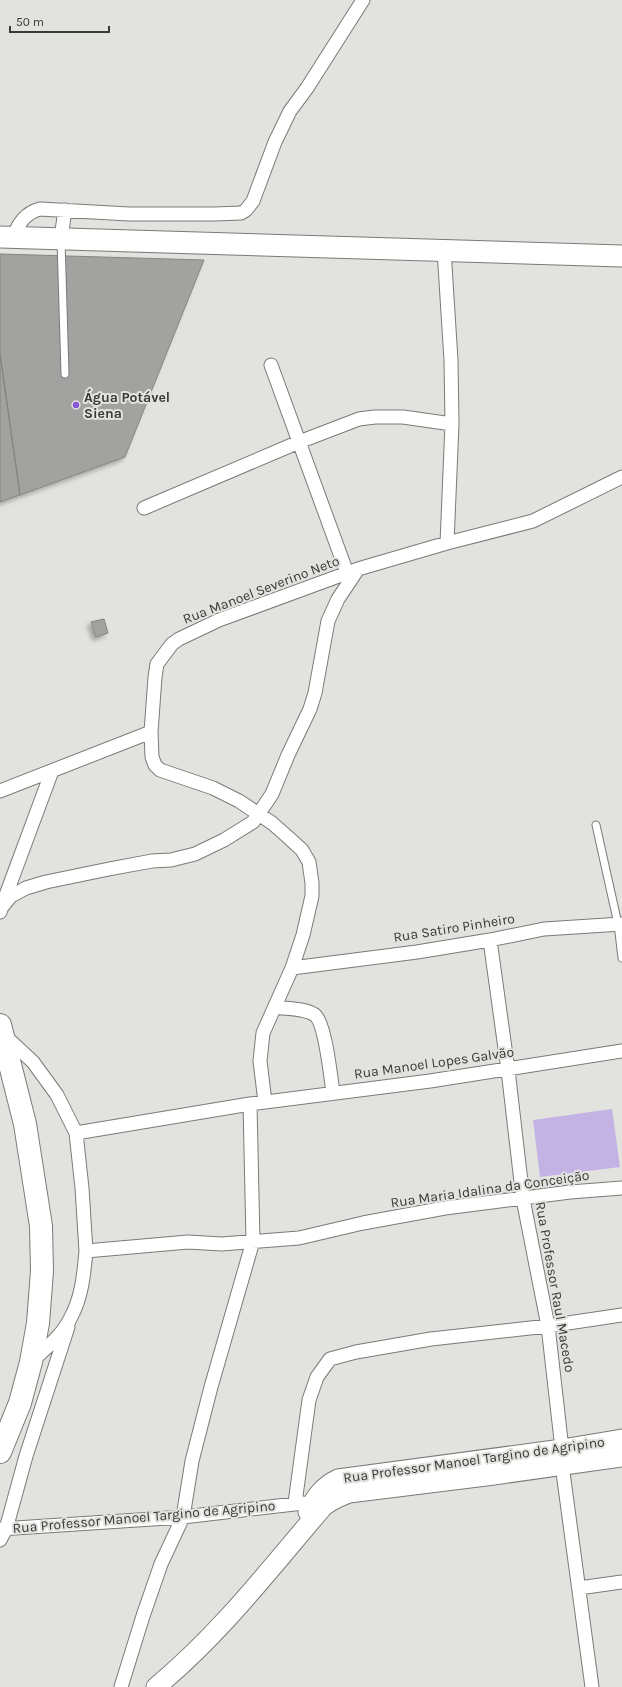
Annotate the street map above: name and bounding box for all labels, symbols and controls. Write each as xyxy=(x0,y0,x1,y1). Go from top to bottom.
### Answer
scale bar xyxy=(10,8,109,34)
text: 50 m xyxy=(16,15,44,29)
place label: Água Potável Siena xyxy=(84,388,170,422)
marker: Água Potável Siena xyxy=(71,400,81,410)
street label: Rua Manoel Severino Neto xyxy=(180,552,342,628)
street label: Rua Satiro Pinheiro xyxy=(392,910,516,946)
street label: Rua Manoel Lopes Galvão xyxy=(353,1043,515,1083)
street label: Rua Maria Idalina da Conceição xyxy=(389,1167,591,1211)
street label: Rua Professor Raul Macedo xyxy=(532,1200,578,1374)
street label: Rua Professor Manoel Targino de Agripino xyxy=(342,1433,606,1487)
street label: Rua Professor Manoel Targino de Agripino xyxy=(12,1497,276,1537)

